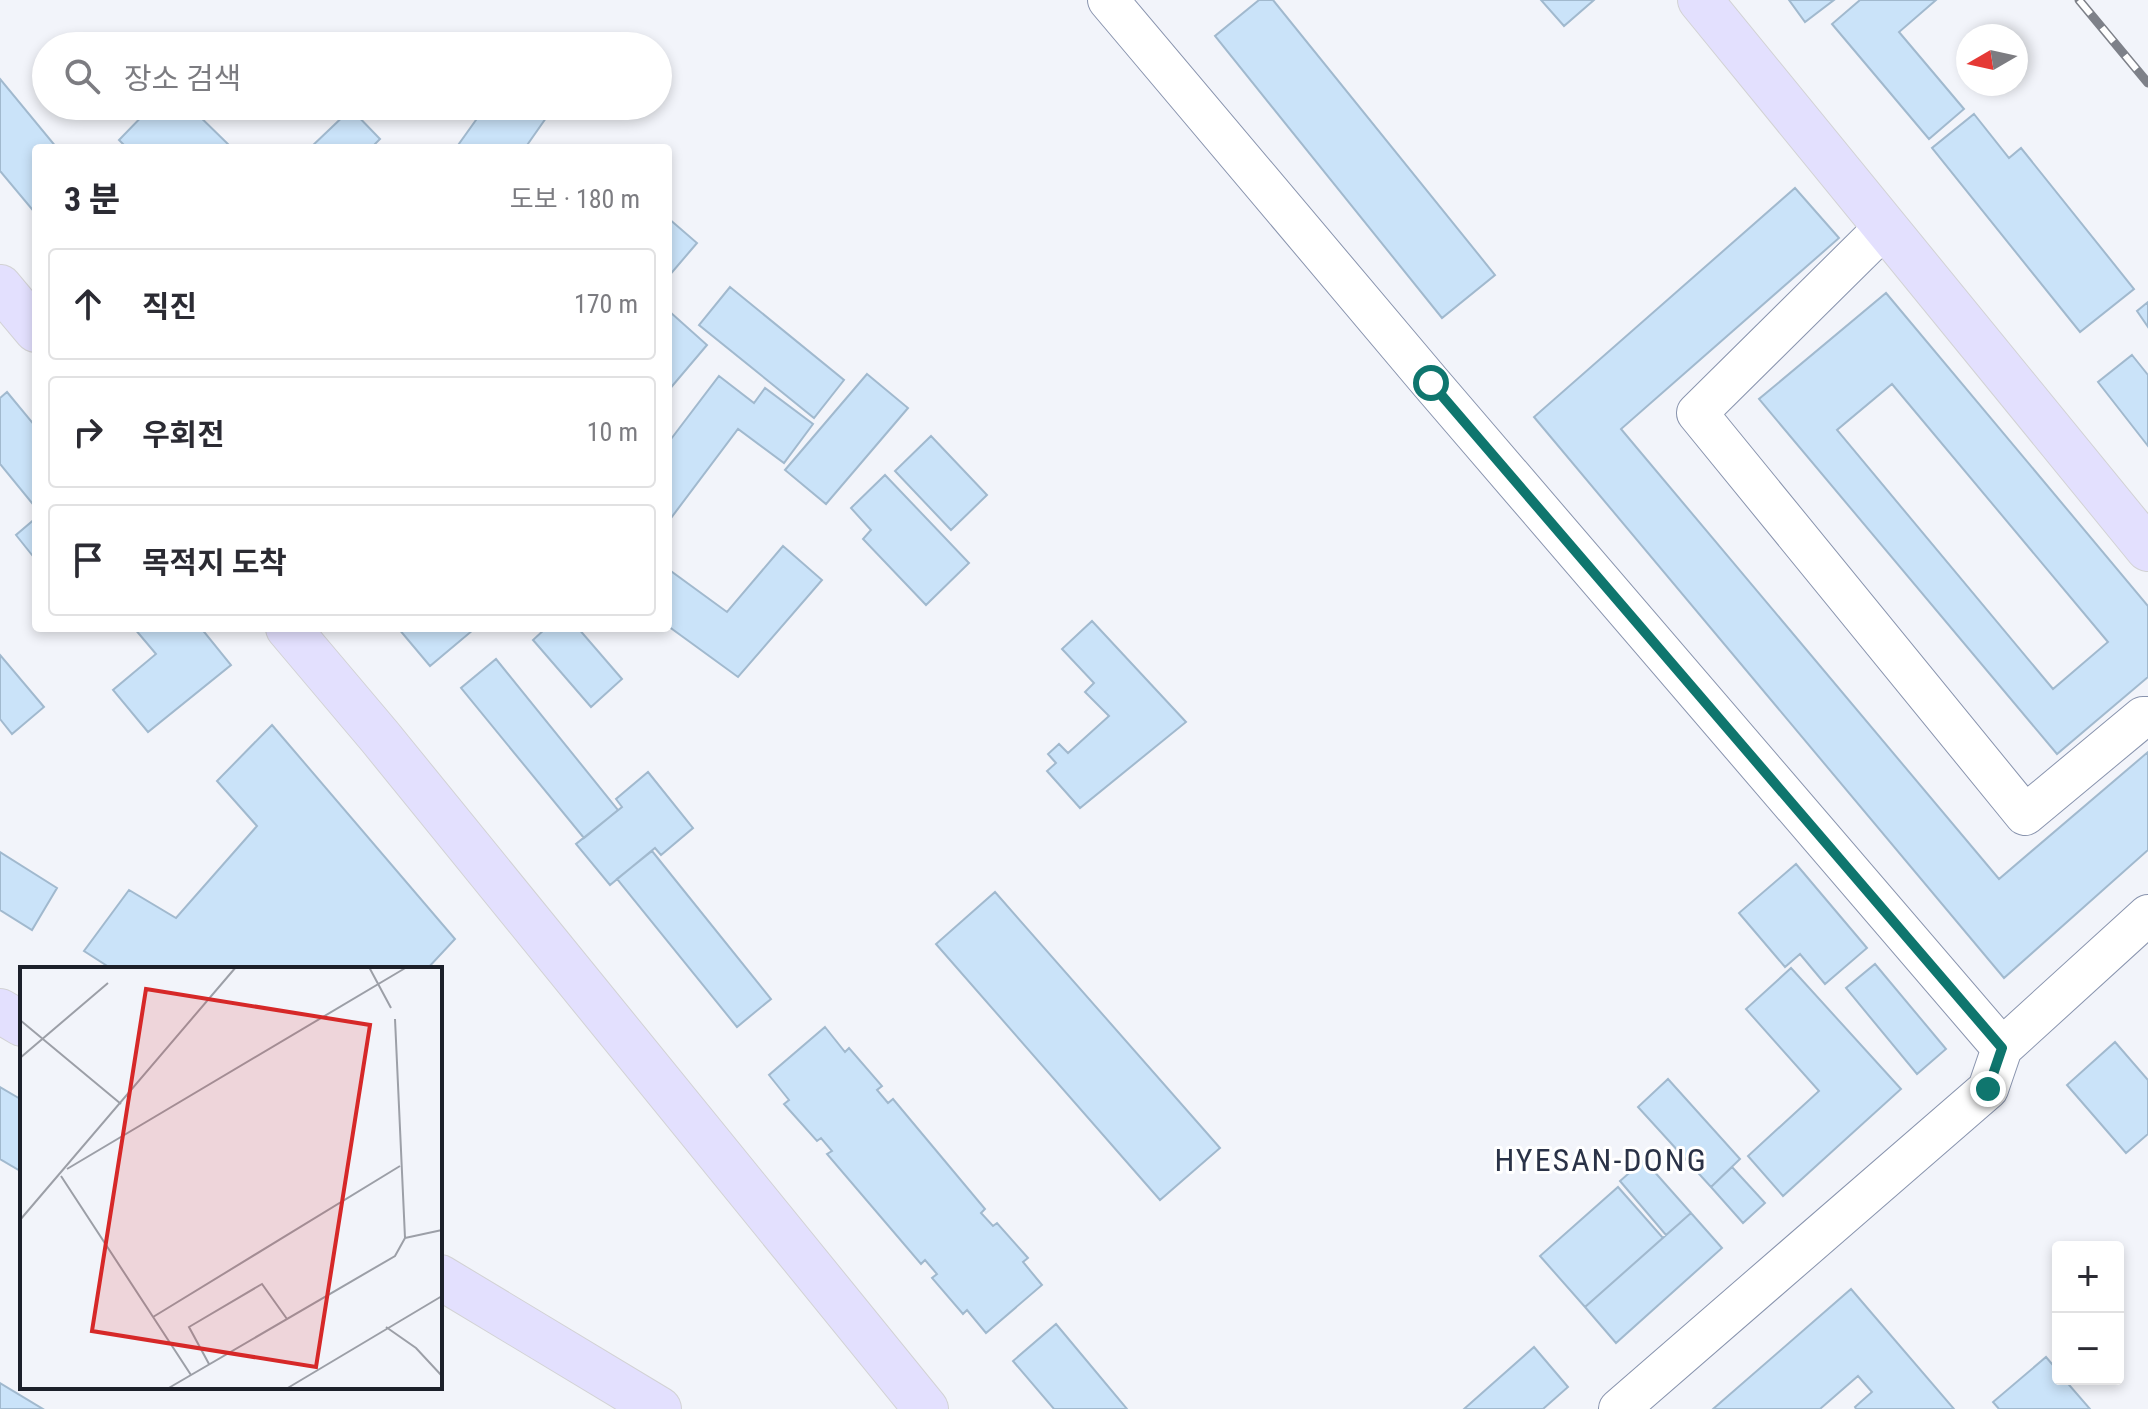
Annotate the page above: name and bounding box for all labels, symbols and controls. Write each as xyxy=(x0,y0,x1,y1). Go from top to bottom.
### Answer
north arrow xyxy=(1956,24,2028,96)
search box xyxy=(32,32,672,120)
icon: search xyxy=(60,54,104,98)
text: 장소 검색 xyxy=(124,61,241,96)
text: 3 분 xyxy=(64,179,120,219)
text: 도보 · 180 m xyxy=(510,184,640,214)
icon: ahead xyxy=(66,282,110,326)
text: 직진 xyxy=(142,289,197,324)
text: 170 m xyxy=(574,289,638,319)
route start xyxy=(1413,365,1449,401)
icon: right xyxy=(66,410,110,454)
text: 우회전 xyxy=(142,417,225,452)
text: 10 m xyxy=(587,417,638,447)
icon: arrive xyxy=(66,538,110,582)
text: 목적지 도착 xyxy=(142,545,287,580)
inset map xyxy=(20,967,442,1389)
route end xyxy=(1970,1071,2006,1107)
district label: HYESAN-DONG xyxy=(1494,1141,1708,1179)
map controls xyxy=(2052,1241,2124,1385)
button: + xyxy=(2052,1241,2124,1313)
button: − xyxy=(2052,1313,2124,1385)

